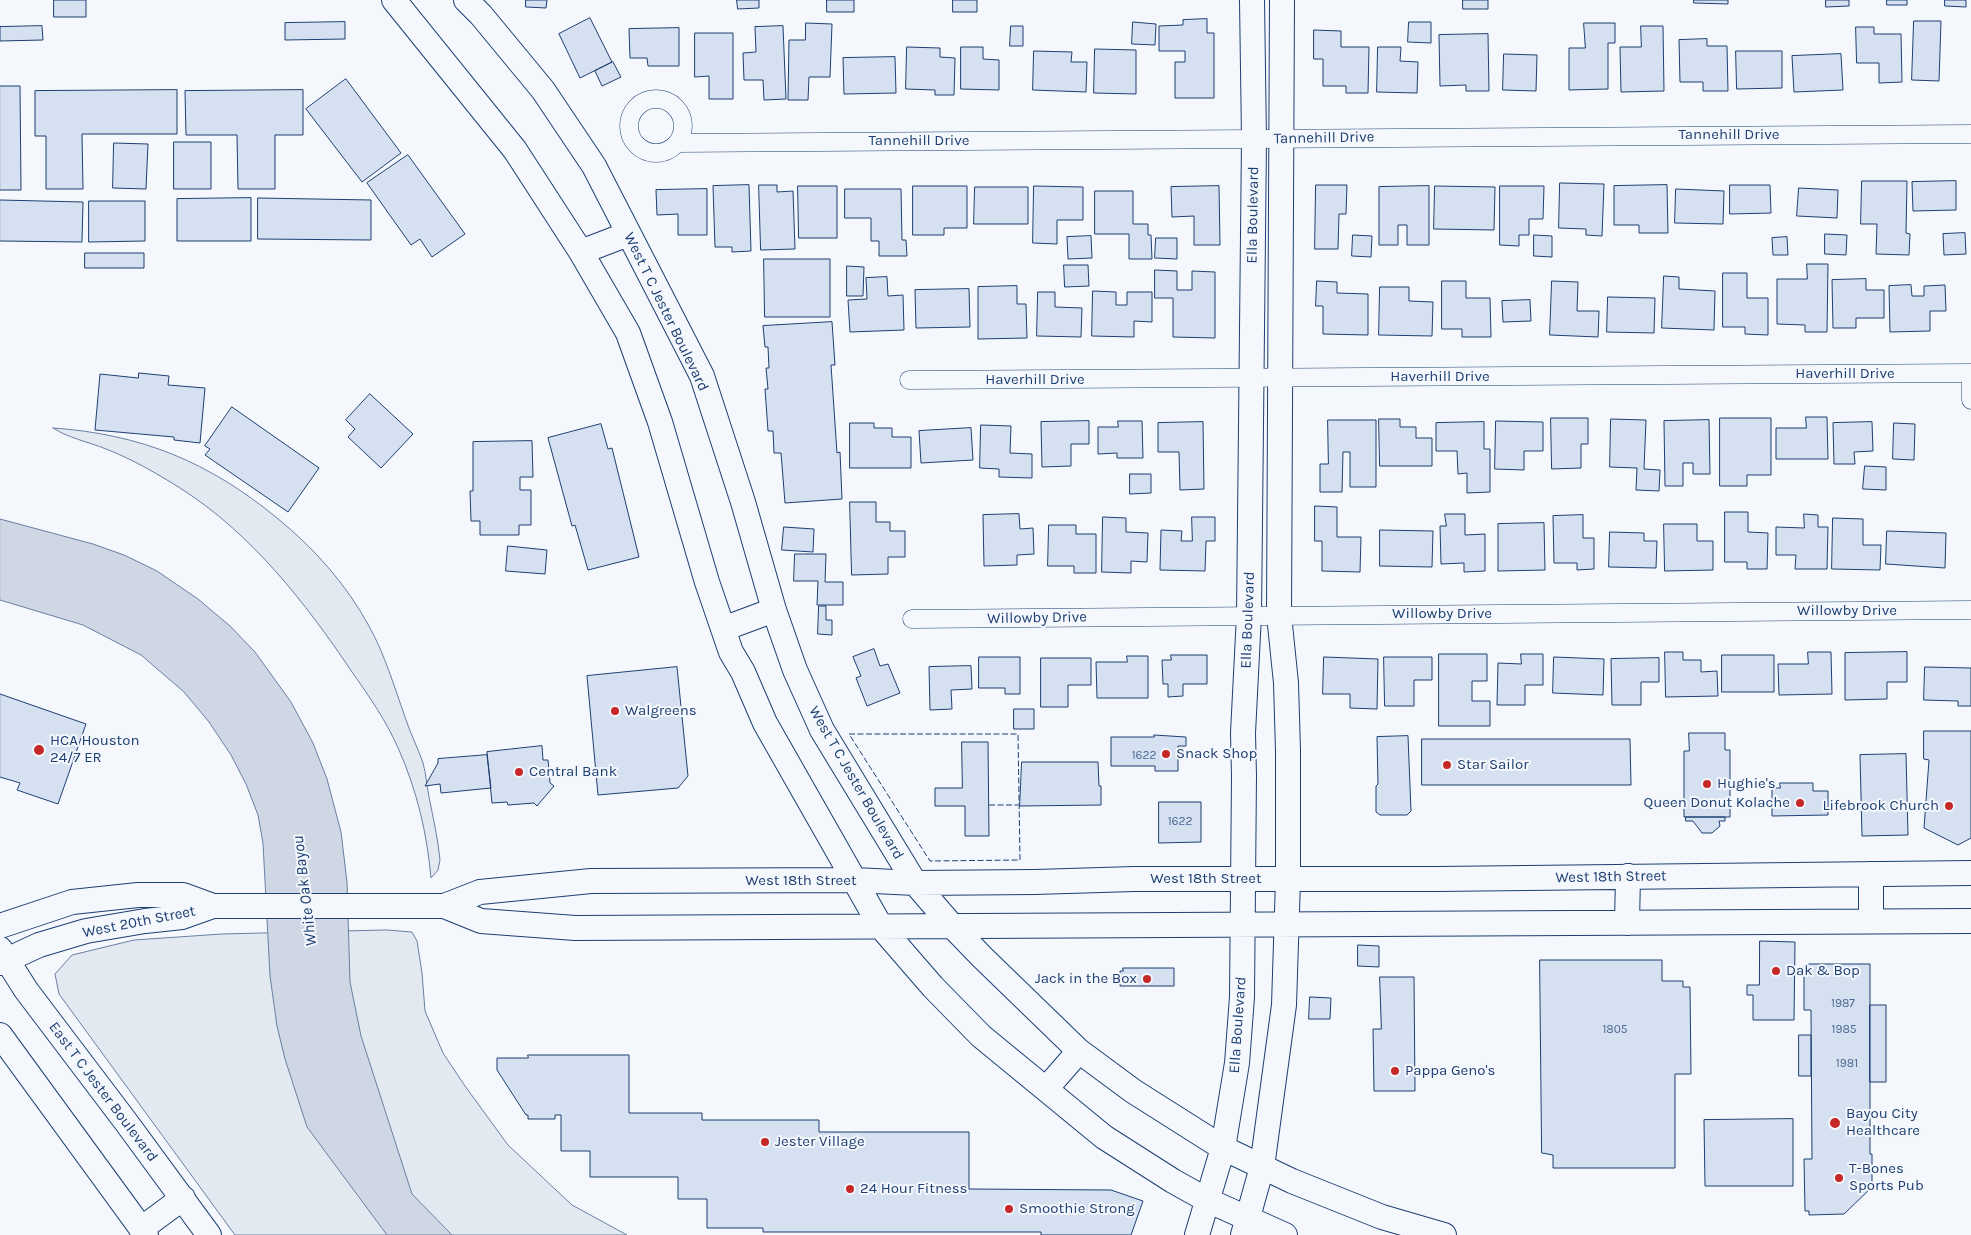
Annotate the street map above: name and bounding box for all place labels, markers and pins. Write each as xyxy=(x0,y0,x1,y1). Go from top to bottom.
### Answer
place label: Walgreens xyxy=(625,702,697,720)
marker: Walgreens xyxy=(609,705,621,717)
place label: HCA Houston 24/7 ER xyxy=(50,732,139,767)
marker: HCA Houston 24/7 ER xyxy=(32,743,46,757)
place label: Snack Shop xyxy=(1176,745,1257,763)
marker: Snack Shop xyxy=(1160,748,1172,760)
place label: Star Sailor xyxy=(1457,756,1529,774)
marker: Star Sailor xyxy=(1441,759,1453,771)
place label: Central Bank xyxy=(529,763,617,781)
marker: Central Bank xyxy=(513,766,525,778)
place label: Hughie's xyxy=(1717,775,1776,793)
marker: Hughie's xyxy=(1701,778,1713,790)
place label: Queen Donut Kolache xyxy=(1643,794,1790,812)
marker: Queen Donut Kolache xyxy=(1794,797,1806,809)
place label: Lifebrook Church xyxy=(1822,797,1939,815)
marker: Lifebrook Church xyxy=(1943,800,1955,812)
place label: Dak & Bop xyxy=(1786,962,1860,980)
marker: Dak & Bop xyxy=(1770,965,1782,977)
place label: Jack in the Box xyxy=(1035,970,1137,988)
marker: Jack in the Box xyxy=(1141,973,1153,985)
place label: Pappa Geno's xyxy=(1405,1062,1495,1080)
marker: Pappa Geno's xyxy=(1389,1065,1401,1077)
place label: Bayou City Healthcare xyxy=(1846,1105,1920,1140)
marker: Bayou City Healthcare xyxy=(1828,1116,1842,1130)
place label: Jester Village xyxy=(775,1133,865,1151)
marker: Jester Village xyxy=(759,1136,771,1148)
place label: T-Bones Sports Pub xyxy=(1849,1160,1924,1195)
marker: T-Bones Sports Pub xyxy=(1833,1172,1845,1184)
place label: 24 Hour Fitness xyxy=(860,1180,967,1198)
marker: 24 Hour Fitness xyxy=(844,1183,856,1195)
place label: Smoothie Strong xyxy=(1019,1200,1135,1218)
marker: Smoothie Strong xyxy=(1003,1203,1015,1215)

